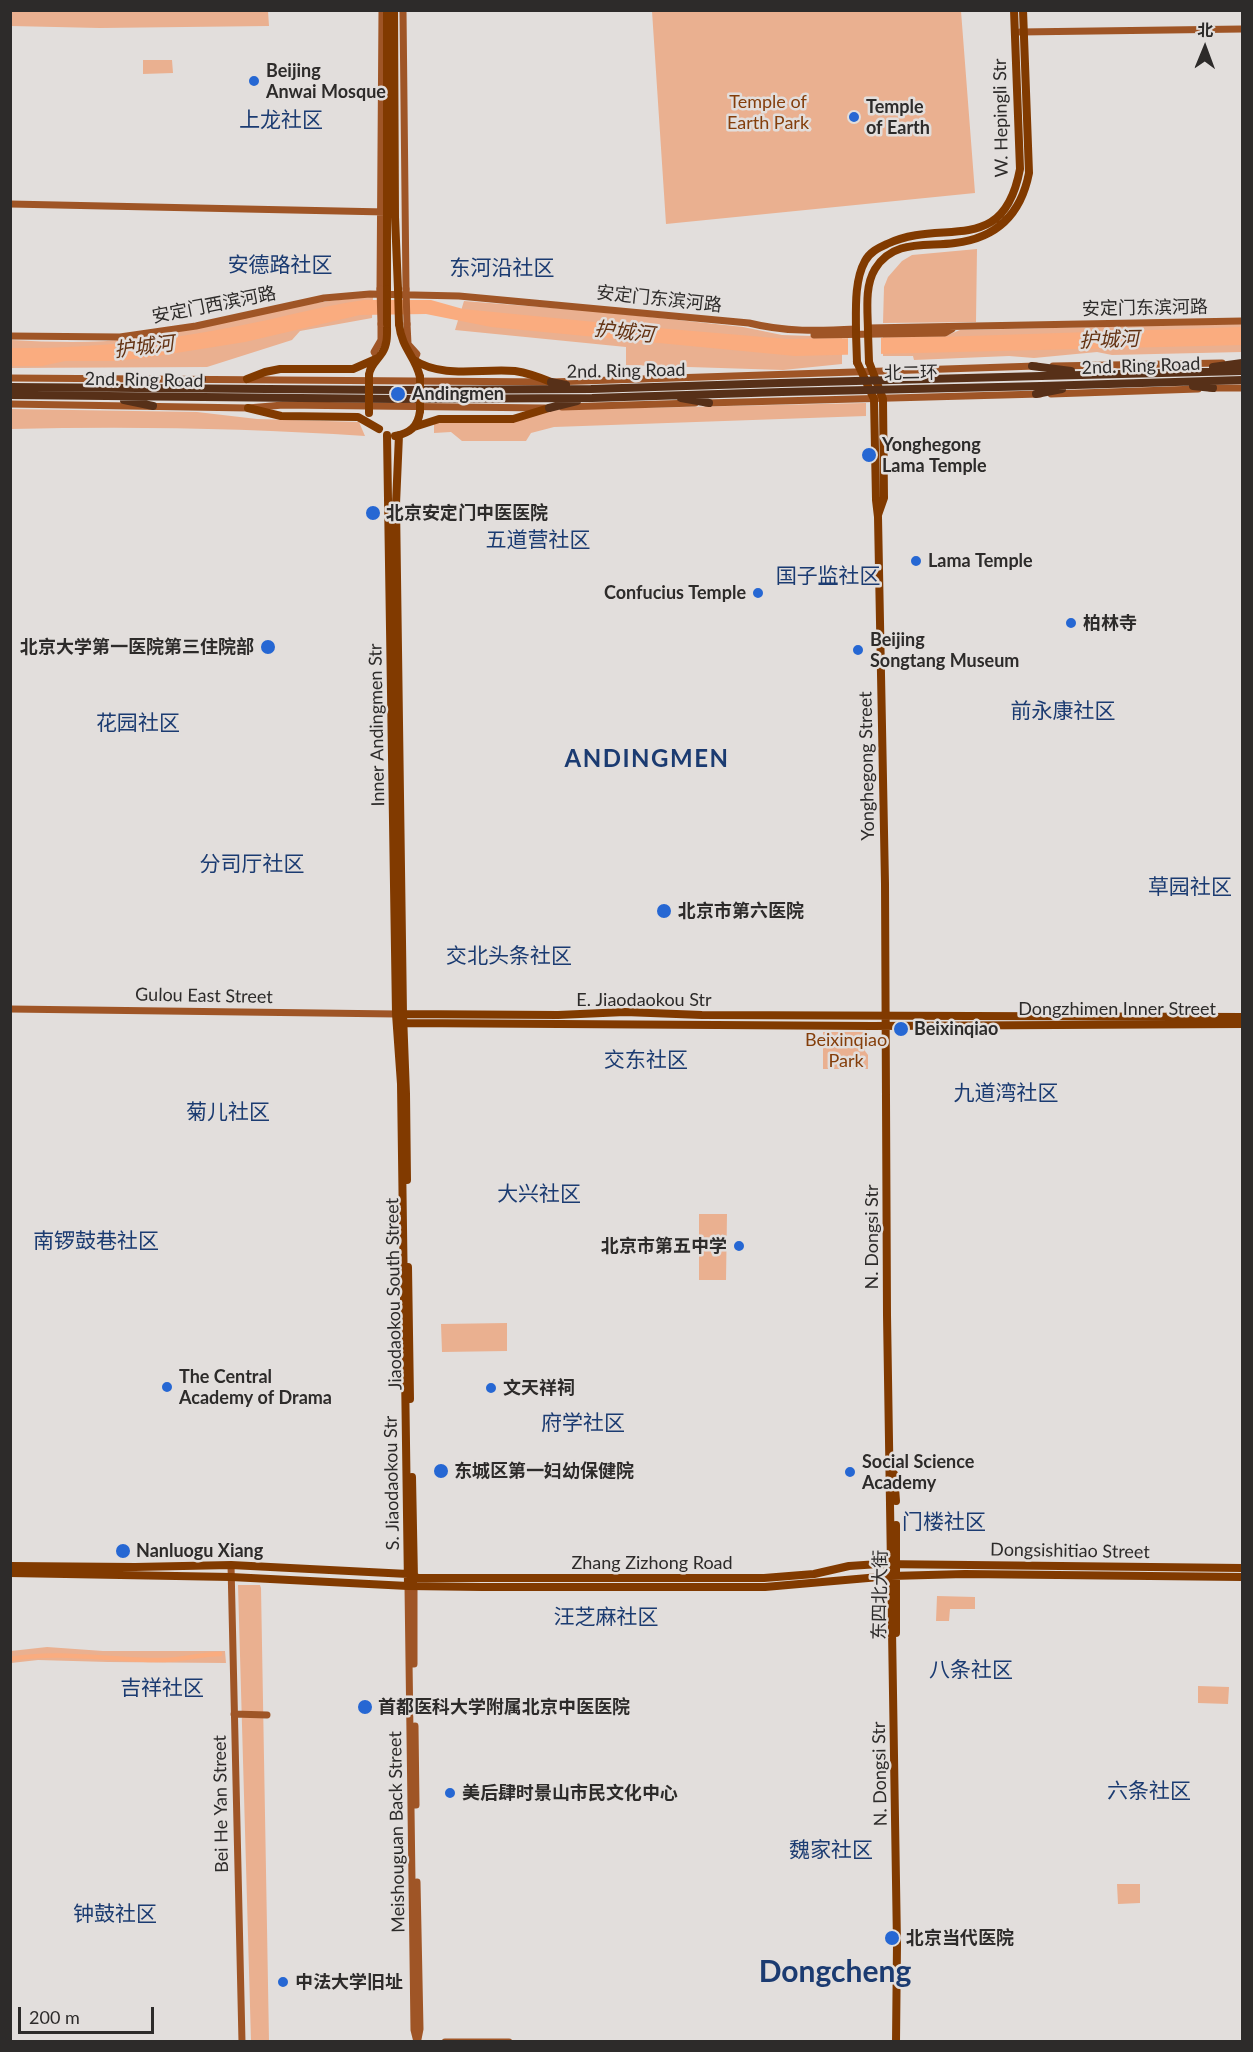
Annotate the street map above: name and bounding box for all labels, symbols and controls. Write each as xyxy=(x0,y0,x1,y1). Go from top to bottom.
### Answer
north arrow xyxy=(1175,18,1235,78)
text: 北 xyxy=(1197,20,1213,39)
street label: W. Hepingli Str xyxy=(989,58,1013,178)
place label: Beijing Anwai Mosque xyxy=(266,60,386,103)
marker: Beijing Anwai Mosque xyxy=(247,74,261,88)
park label: Temple of Earth Park xyxy=(727,91,809,134)
place label: Temple of Earth xyxy=(866,96,930,138)
district label: 上龙社区 xyxy=(239,107,323,133)
marker: Temple of Earth xyxy=(847,110,861,124)
district label: 安德路社区 xyxy=(228,252,332,278)
district label: 东河沿社区 xyxy=(450,255,554,281)
street label: 安定门西滨河路 xyxy=(150,282,278,328)
street label: 安定门东滨河路 xyxy=(595,282,723,316)
street label: 安定门东滨河路 xyxy=(1082,296,1208,320)
water label: 护城河 xyxy=(593,317,655,347)
water label: 护城河 xyxy=(1079,327,1139,353)
water label: 护城河 xyxy=(113,331,175,363)
street label: 2nd. Ring Road xyxy=(1081,353,1201,379)
street label: 2nd. Ring Road xyxy=(566,359,686,383)
street label: 北二环 xyxy=(884,362,938,384)
street label: 2nd. Ring Road xyxy=(84,368,204,392)
place label: Andingmen xyxy=(412,383,504,405)
marker: Andingmen xyxy=(389,385,407,403)
place label: Yonghegong Lama Temple xyxy=(882,434,987,476)
marker: Yonghegong Lama Temple xyxy=(860,446,878,464)
place label: 北京安定门中医医院 xyxy=(386,502,548,524)
marker: 北京安定门中医医院 xyxy=(364,504,382,522)
district label: 五道营社区 xyxy=(486,527,590,553)
place label: Lama Temple xyxy=(928,550,1033,572)
marker: Lama Temple xyxy=(909,554,923,568)
district label: 国子监社区 xyxy=(776,563,880,589)
place label: Confucius Temple xyxy=(604,582,746,604)
marker: Confucius Temple xyxy=(751,586,765,600)
place label: 柏林寺 xyxy=(1083,612,1137,634)
marker: 柏林寺 xyxy=(1064,616,1078,630)
place label: Beijing Songtang Museum xyxy=(870,629,1019,672)
place label: 北京大学第一医院第三住院部 xyxy=(20,636,254,658)
marker: 北京大学第一医院第三住院部 xyxy=(259,638,277,656)
street label: Inner Andingmen Str xyxy=(365,643,389,807)
marker: Beijing Songtang Museum xyxy=(851,643,865,657)
street label: Yonghegong Street xyxy=(855,691,879,841)
district label: 前永康社区 xyxy=(1011,698,1115,724)
district label: 花园社区 xyxy=(96,710,180,736)
district label: ANDINGMEN xyxy=(565,745,729,773)
district label: 分司厅社区 xyxy=(200,851,304,877)
district label: 草园社区 xyxy=(1148,874,1232,900)
place label: 北京市第六医院 xyxy=(678,900,804,922)
marker: 北京市第六医院 xyxy=(655,902,673,920)
district label: 交北头条社区 xyxy=(446,943,572,969)
street label: Gulou East Street xyxy=(135,984,273,1008)
street label: E. Jiaodaokou Str xyxy=(576,989,712,1011)
street label: Dongzhimen Inner Street xyxy=(1018,998,1216,1020)
place label: Beixinqiao xyxy=(914,1018,998,1040)
marker: Beixinqiao xyxy=(892,1020,910,1038)
park label: Beixinqiao Park xyxy=(805,1029,887,1072)
district label: 交东社区 xyxy=(604,1047,688,1073)
district label: 九道湾社区 xyxy=(954,1080,1058,1106)
district label: 菊儿社区 xyxy=(186,1099,270,1125)
district label: 大兴社区 xyxy=(497,1181,581,1207)
street label: N. Dongsi Str xyxy=(861,1185,883,1289)
street label: Jiaodaokou South Street xyxy=(382,1198,406,1390)
district label: 南锣鼓巷社区 xyxy=(33,1228,159,1254)
place label: 北京市第五中学 xyxy=(601,1235,727,1257)
marker: 北京市第五中学 xyxy=(732,1239,746,1253)
place label: The Central Academy of Drama xyxy=(179,1366,332,1408)
place label: 文天祥祠 xyxy=(503,1377,575,1399)
marker: The Central Academy of Drama xyxy=(160,1380,174,1394)
marker: 文天祥祠 xyxy=(484,1381,498,1395)
district label: 府学社区 xyxy=(541,1410,625,1436)
street label: S. Jiaodaokou Str xyxy=(380,1416,404,1550)
place label: Social Science Academy xyxy=(862,1451,974,1494)
place label: 东城区第一妇幼保健院 xyxy=(454,1460,634,1482)
marker: 东城区第一妇幼保健院 xyxy=(432,1462,450,1480)
marker: Social Science Academy xyxy=(843,1465,857,1479)
district label: 门楼社区 xyxy=(902,1509,986,1535)
street label: Dongsishitiao Street xyxy=(990,1539,1150,1563)
place label: Nanluogu Xiang xyxy=(136,1540,263,1562)
marker: Nanluogu Xiang xyxy=(114,1542,132,1560)
street label: 东四北大街 xyxy=(868,1550,892,1640)
street label: Zhang Zizhong Road xyxy=(571,1552,733,1574)
district label: 汪芝麻社区 xyxy=(554,1604,658,1630)
district label: 八条社区 xyxy=(929,1657,1013,1683)
district label: 吉祥社区 xyxy=(120,1675,204,1701)
place label: 首都医科大学附属北京中医医院 xyxy=(378,1696,630,1718)
marker: 首都医科大学附属北京中医医院 xyxy=(356,1698,374,1716)
street label: N. Dongsi Str xyxy=(868,1721,892,1827)
street label: Meishouguan Back Street xyxy=(384,1731,410,1933)
street label: Bei He Yan Street xyxy=(209,1735,233,1873)
district label: 六条社区 xyxy=(1107,1778,1191,1804)
place label: 美后肆时景山市民文化中心 xyxy=(462,1782,678,1804)
marker: 美后肆时景山市民文化中心 xyxy=(443,1786,457,1800)
district label: 魏家社区 xyxy=(789,1837,873,1863)
district label: 钟鼓社区 xyxy=(73,1901,157,1927)
place label: 北京当代医院 xyxy=(906,1927,1014,1949)
marker: 北京当代医院 xyxy=(883,1929,901,1947)
district label: Dongcheng xyxy=(759,1954,911,1990)
place label: 中法大学旧址 xyxy=(295,1971,403,1993)
marker: 中法大学旧址 xyxy=(276,1975,290,1989)
scale bar xyxy=(21,1995,158,2033)
text: 200 m xyxy=(29,2006,80,2028)

